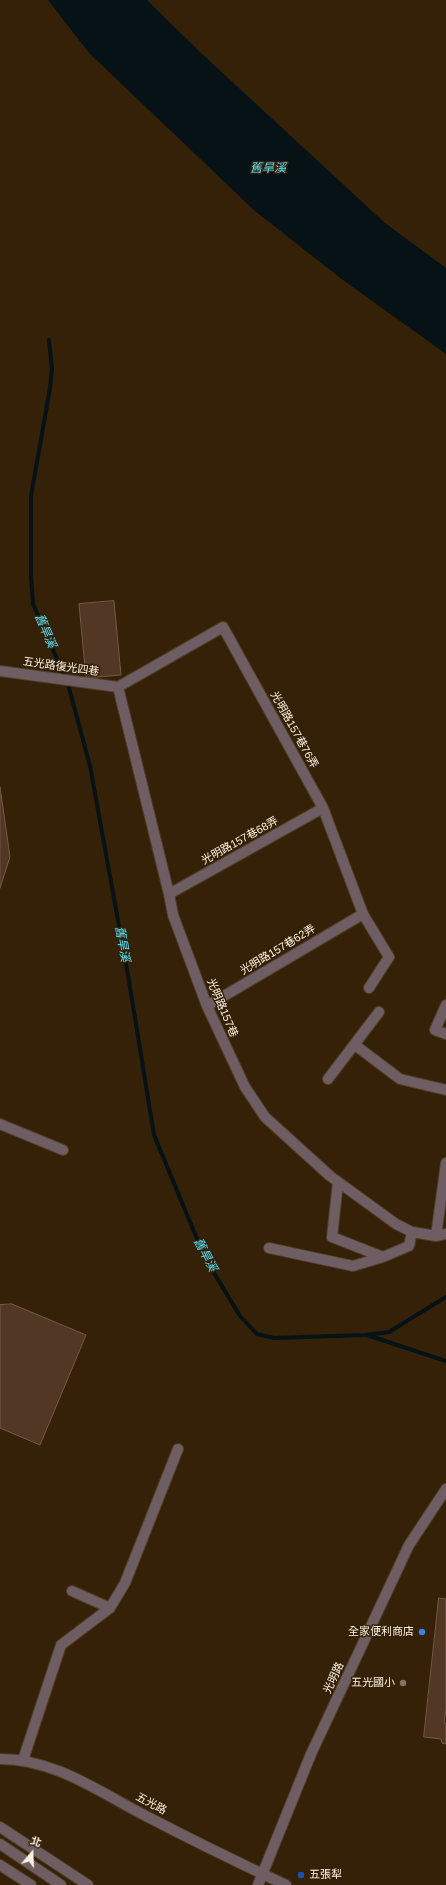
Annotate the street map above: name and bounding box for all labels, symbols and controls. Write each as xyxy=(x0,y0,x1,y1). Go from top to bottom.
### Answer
water label: 舊旱溪 xyxy=(250,162,286,176)
water label: 舊旱溪 xyxy=(31,612,59,650)
street label: 五光路復光四巷 xyxy=(22,655,100,679)
street label: 光明路157巷76弄 xyxy=(267,689,321,771)
street label: 光明路157巷68弄 xyxy=(199,814,281,868)
street label: 光明路157巷62弄 xyxy=(238,922,318,978)
water label: 舊旱溪 xyxy=(112,925,132,963)
street label: 光明路157巷 xyxy=(204,977,240,1039)
water label: 舊旱溪 xyxy=(190,1236,220,1274)
place label: 全家便利商店 xyxy=(348,1625,414,1639)
marker: 全家便利商店 xyxy=(417,1627,427,1637)
street label: 光明路 xyxy=(321,1660,347,1696)
place label: 五光國小 xyxy=(351,1676,395,1690)
marker: 五光國小 xyxy=(398,1678,408,1688)
street label: 五光路 xyxy=(133,1790,169,1818)
north arrow xyxy=(12,1833,52,1873)
text: 北 xyxy=(29,1834,43,1849)
place label: 五張犁 xyxy=(309,1868,342,1882)
marker: 五張犁 xyxy=(296,1870,306,1880)

